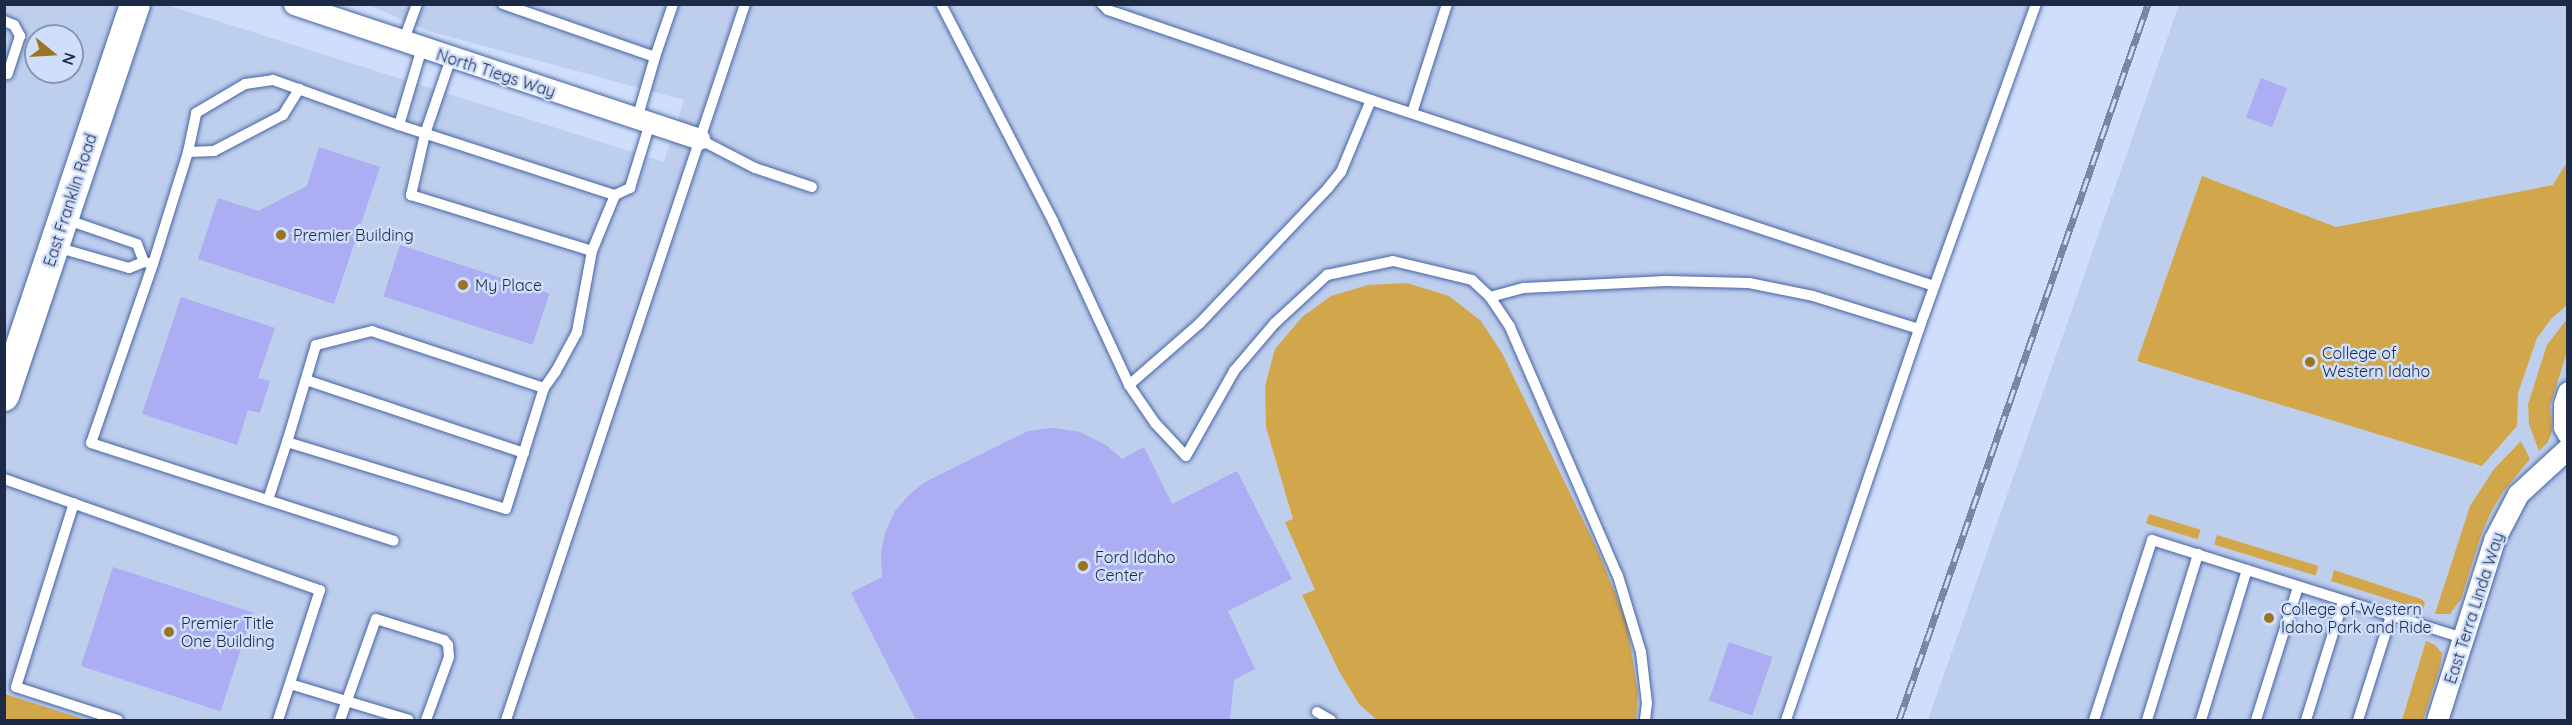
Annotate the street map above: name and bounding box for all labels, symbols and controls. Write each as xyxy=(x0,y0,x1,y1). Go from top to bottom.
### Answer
north arrow xyxy=(24,24,84,84)
street label: North Tiegs Way xyxy=(434,45,558,101)
text: N xyxy=(58,50,81,68)
street label: East Franklin Road xyxy=(39,131,101,269)
place label: Premier Building xyxy=(293,225,414,245)
marker: Premier Building xyxy=(274,228,288,242)
place label: My Place xyxy=(475,275,542,295)
marker: My Place xyxy=(456,278,470,292)
place label: College of Western Idaho xyxy=(2322,343,2430,381)
marker: College of Western Idaho xyxy=(2303,355,2317,369)
street label: East Terra Linda Way xyxy=(2440,530,2508,686)
place label: Ford Idaho Center xyxy=(1095,547,1175,585)
marker: Ford Idaho Center xyxy=(1076,559,1090,573)
place label: College of Western Idaho Park and Ride xyxy=(2281,599,2432,637)
marker: College of Western Idaho Park and Ride xyxy=(2262,611,2276,625)
place label: Premier Title One Building xyxy=(181,613,275,651)
marker: Premier Title One Building xyxy=(162,625,176,639)

